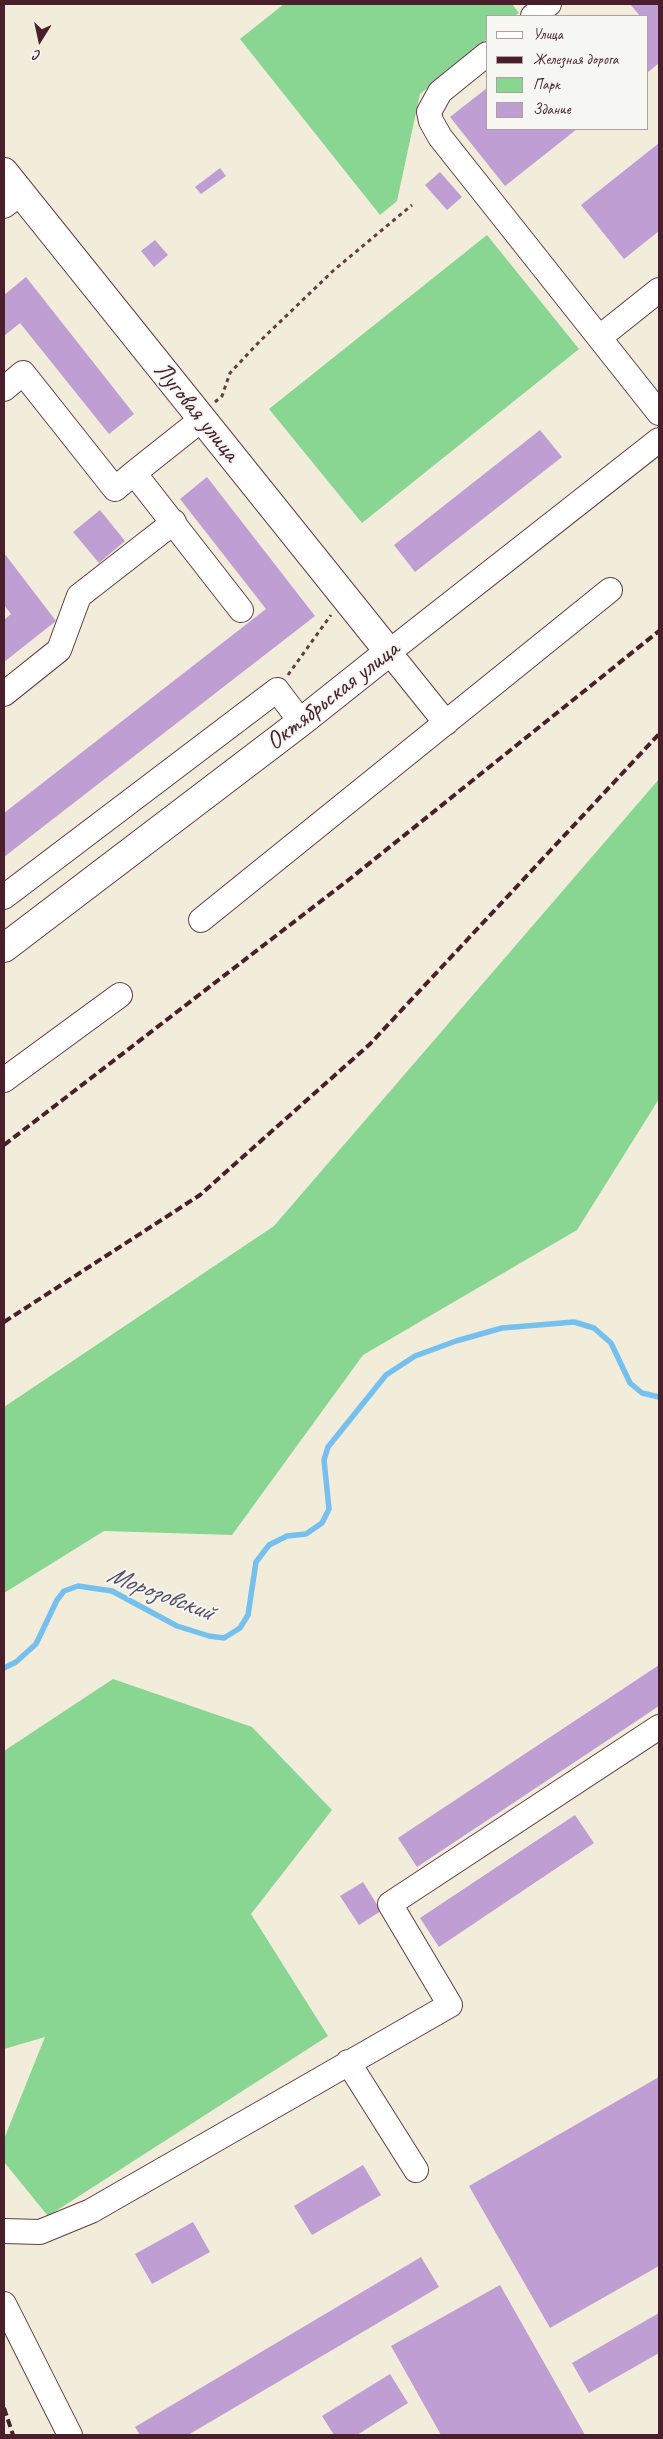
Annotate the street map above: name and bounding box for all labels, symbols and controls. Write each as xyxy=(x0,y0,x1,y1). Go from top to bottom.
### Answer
north arrow xyxy=(15,15,65,65)
legend xyxy=(486,15,648,130)
text: Улица xyxy=(533,25,563,44)
text: С xyxy=(32,46,42,64)
text: Железная дорога xyxy=(533,50,618,69)
text: Парк xyxy=(533,75,560,94)
text: Здание xyxy=(533,100,571,119)
street label: Луговая улица xyxy=(147,356,245,468)
street label: Октябрьская улица xyxy=(260,635,406,757)
water label: Морозовский xyxy=(102,1560,218,1628)

